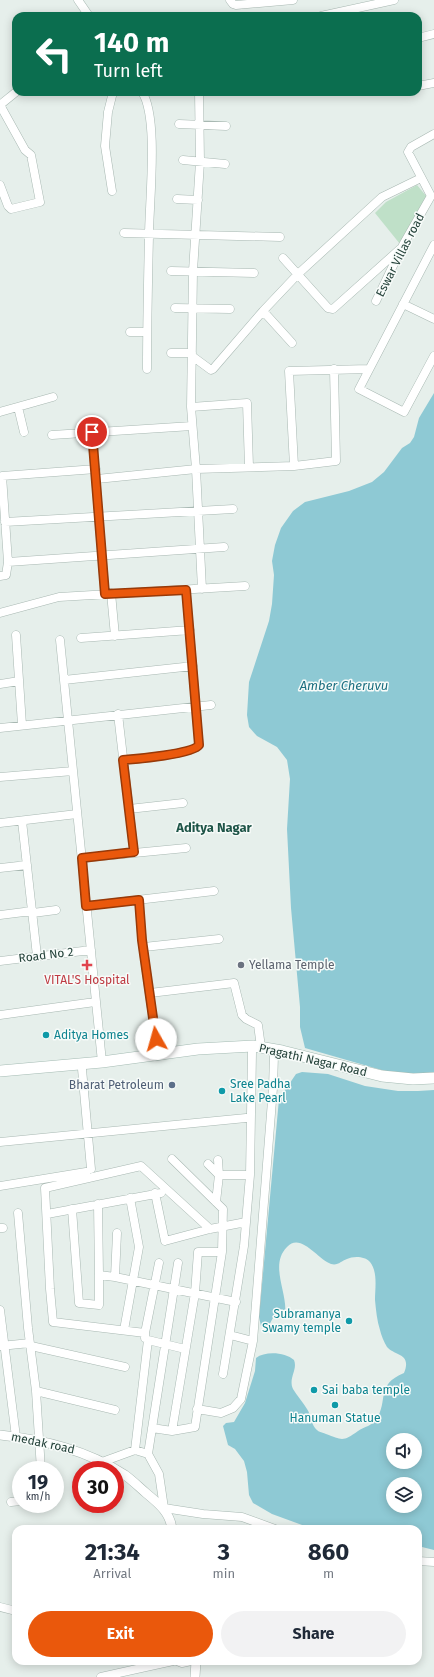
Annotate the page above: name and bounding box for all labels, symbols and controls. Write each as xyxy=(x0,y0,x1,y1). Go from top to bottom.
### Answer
text: 140 m xyxy=(94,26,170,59)
icon: left xyxy=(28,28,80,80)
text: Turn left xyxy=(94,60,163,82)
street label: Eswar Villas road xyxy=(373,211,427,299)
pin xyxy=(75,415,109,449)
icon: arrive xyxy=(81,421,103,443)
water label: Amber Cheruvu xyxy=(299,678,388,693)
district label: Aditya Nagar xyxy=(175,820,253,835)
street label: Road No 2 xyxy=(18,945,74,965)
place label: Yellama Temple xyxy=(249,958,334,972)
marker: VITAL'S Hospital xyxy=(81,959,93,971)
marker: Yellama Temple xyxy=(236,960,246,970)
place label: VITAL'S Hospital xyxy=(44,973,130,987)
position arrow xyxy=(135,1018,177,1060)
place label: Aditya Homes xyxy=(54,1028,129,1042)
marker: Aditya Homes xyxy=(41,1030,51,1040)
street label: Pragathi Nagar Road xyxy=(258,1041,368,1079)
place label: Sree Padha Lake Pearl xyxy=(230,1077,291,1105)
place label: Bharat Petroleum xyxy=(69,1078,164,1092)
marker: Bharat Petroleum xyxy=(167,1080,177,1090)
marker: Sree Padha Lake Pearl xyxy=(217,1086,227,1096)
place label: Subramanya Swamy temple xyxy=(262,1307,341,1335)
marker: Subramanya Swamy temple xyxy=(344,1316,354,1326)
place label: Sai baba temple xyxy=(322,1383,410,1397)
marker: Sai baba temple xyxy=(309,1385,319,1395)
marker: Hanuman Statue xyxy=(330,1400,340,1410)
place label: Hanuman Statue xyxy=(290,1411,380,1425)
street label: medak road xyxy=(10,1429,76,1457)
map controls xyxy=(386,1433,422,1513)
button: sound xyxy=(386,1433,422,1469)
speed limit sign: 30 xyxy=(72,1461,124,1513)
text: 19 xyxy=(28,1470,48,1494)
button: layers xyxy=(386,1477,422,1513)
text: km/h xyxy=(26,1491,50,1503)
text: 21:34 xyxy=(85,1538,140,1566)
text: 3 xyxy=(218,1538,230,1566)
text: 860 xyxy=(308,1538,349,1566)
text: Arrival xyxy=(93,1566,131,1581)
text: min xyxy=(213,1566,235,1581)
text: m xyxy=(323,1566,334,1581)
button: Exit xyxy=(28,1611,213,1657)
button: Share xyxy=(221,1611,406,1657)

